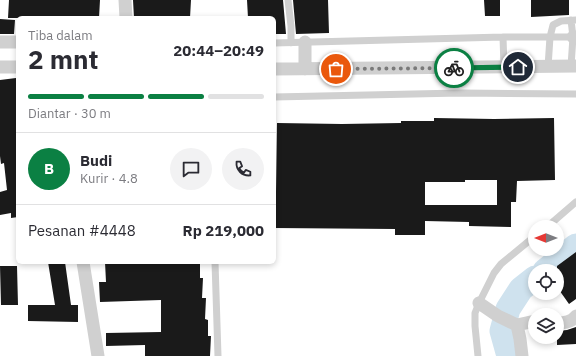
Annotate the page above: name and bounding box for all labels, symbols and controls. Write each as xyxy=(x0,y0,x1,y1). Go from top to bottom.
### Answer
text: Tiba dalam xyxy=(28,27,93,44)
text: 20:44–20:49 xyxy=(173,41,264,60)
text: 2 mnt xyxy=(28,42,98,76)
courier xyxy=(434,48,474,88)
pin xyxy=(501,50,535,84)
pin xyxy=(319,52,353,86)
icon: home xyxy=(507,56,529,78)
icon: bike xyxy=(443,57,465,79)
icon: bag xyxy=(325,58,347,80)
text: Diantar · 30 m xyxy=(28,105,111,122)
button: chat xyxy=(170,148,212,190)
button: phone xyxy=(222,148,264,190)
text: Budi xyxy=(80,151,112,170)
text: B xyxy=(44,159,54,178)
text: Kurir · 4.8 xyxy=(80,170,138,187)
north arrow xyxy=(528,220,564,256)
map controls xyxy=(528,220,564,344)
text: Pesanan #4448 xyxy=(28,221,136,240)
text: Rp 219,000 xyxy=(183,221,264,240)
button: locate xyxy=(528,264,564,300)
button: layers xyxy=(528,308,564,344)

